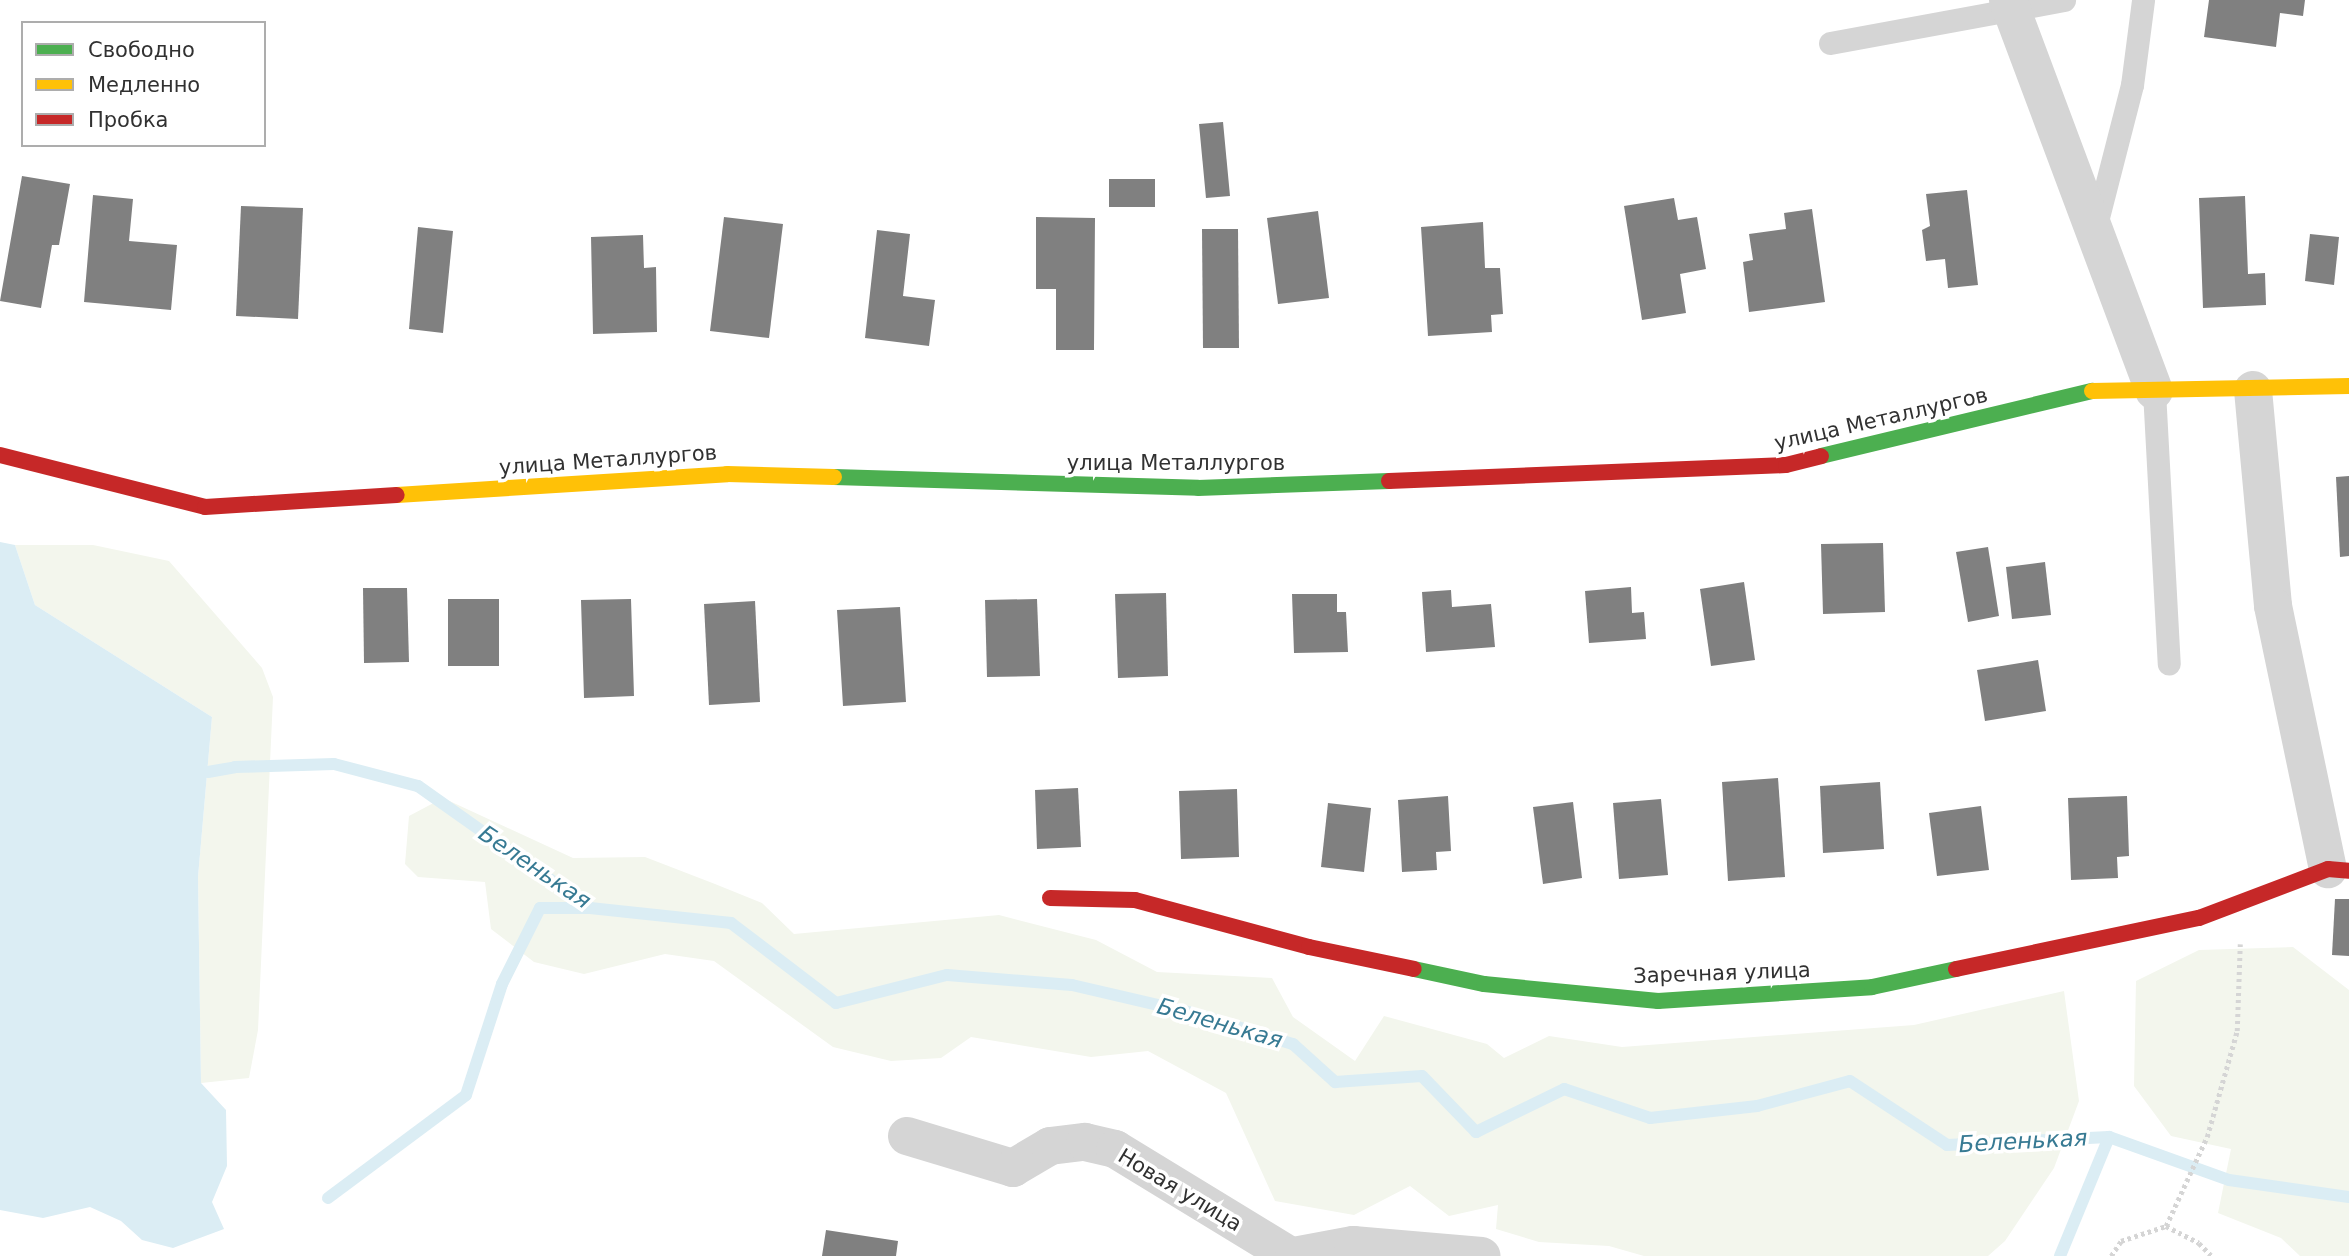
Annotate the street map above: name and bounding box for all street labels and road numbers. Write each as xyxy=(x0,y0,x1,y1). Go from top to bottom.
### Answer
street label: улица Металлургов xyxy=(1772,382,1990,456)
street label: улица Металлургов xyxy=(498,440,718,480)
street label: улица Металлургов xyxy=(1067,450,1285,476)
street label: Заречная улица xyxy=(1633,957,1811,989)
street label: Новая улица xyxy=(1114,1143,1246,1237)

